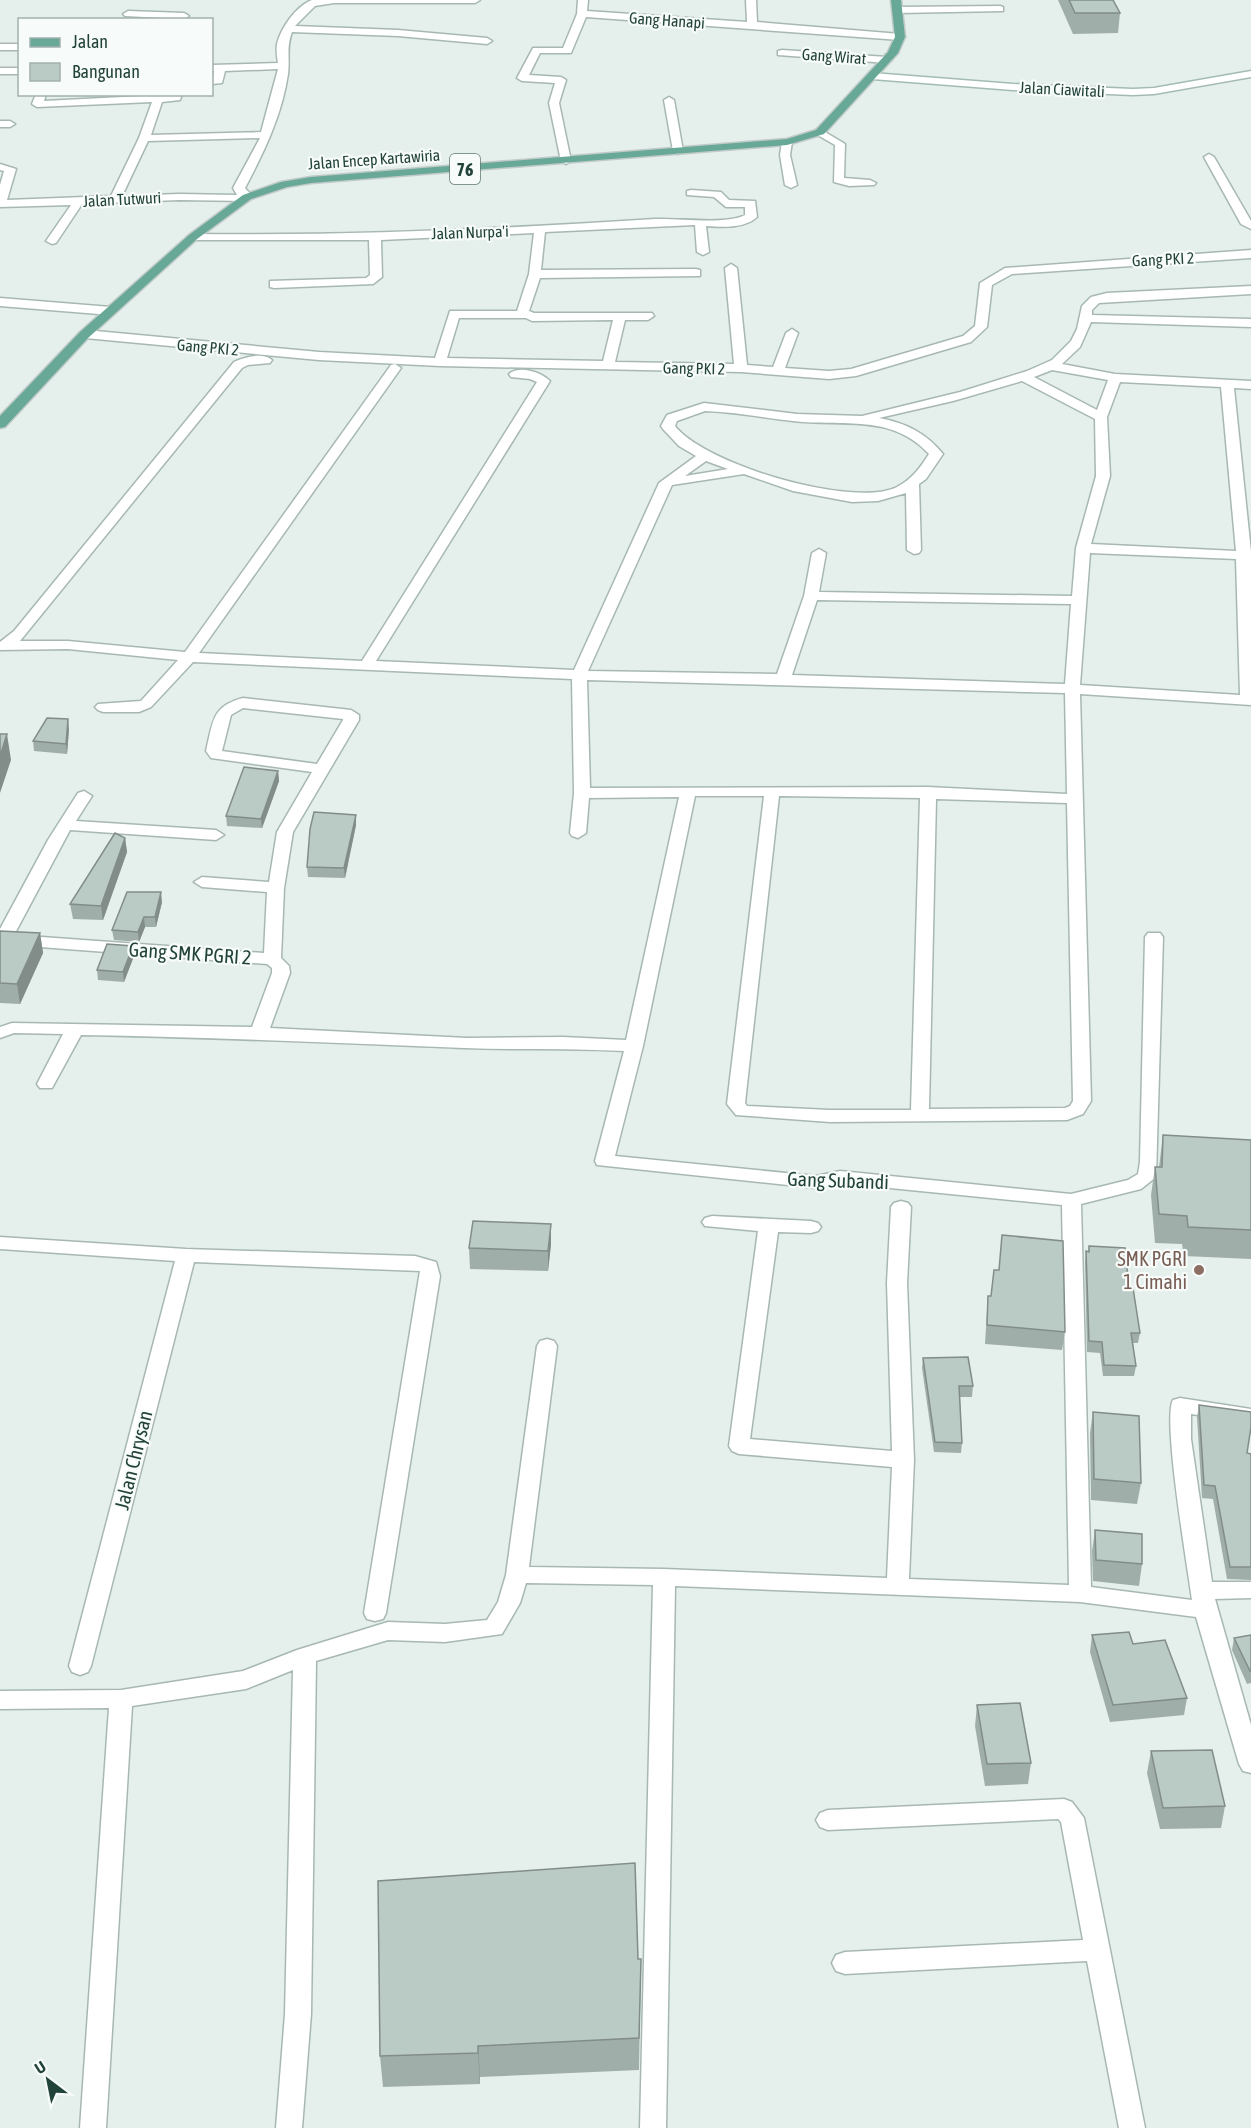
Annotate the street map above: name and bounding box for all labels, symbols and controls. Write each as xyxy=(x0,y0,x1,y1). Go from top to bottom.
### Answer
street label: Gang Hanapi xyxy=(628,8,706,33)
legend xyxy=(18,18,213,96)
text: Jalan xyxy=(72,31,108,52)
street label: Gang Wirat xyxy=(801,45,867,68)
text: Bangunan xyxy=(72,61,140,82)
street label: Jalan Ciawitali xyxy=(1019,78,1105,100)
street label: Jalan Encep Kartawiria xyxy=(307,145,441,174)
road number: 76 xyxy=(450,154,480,184)
street label: Jalan Tutwuri xyxy=(82,188,162,210)
street label: Jalan Nurpa'i xyxy=(431,222,509,243)
street label: Gang PKI 2 xyxy=(1131,248,1195,271)
street label: Gang PKI 2 xyxy=(176,335,240,360)
street label: Gang PKI 2 xyxy=(663,358,725,379)
street label: Gang SMK PGRI 2 xyxy=(128,937,252,969)
street label: Gang Subandi xyxy=(787,1167,889,1193)
place label: SMK PGRI 1 Cimahi xyxy=(1117,1247,1187,1293)
marker: SMK PGRI 1 Cimahi xyxy=(1192,1263,1206,1277)
street label: Jalan Chrysan xyxy=(110,1408,156,1512)
north arrow xyxy=(18,2050,78,2110)
text: U xyxy=(31,2057,49,2077)

